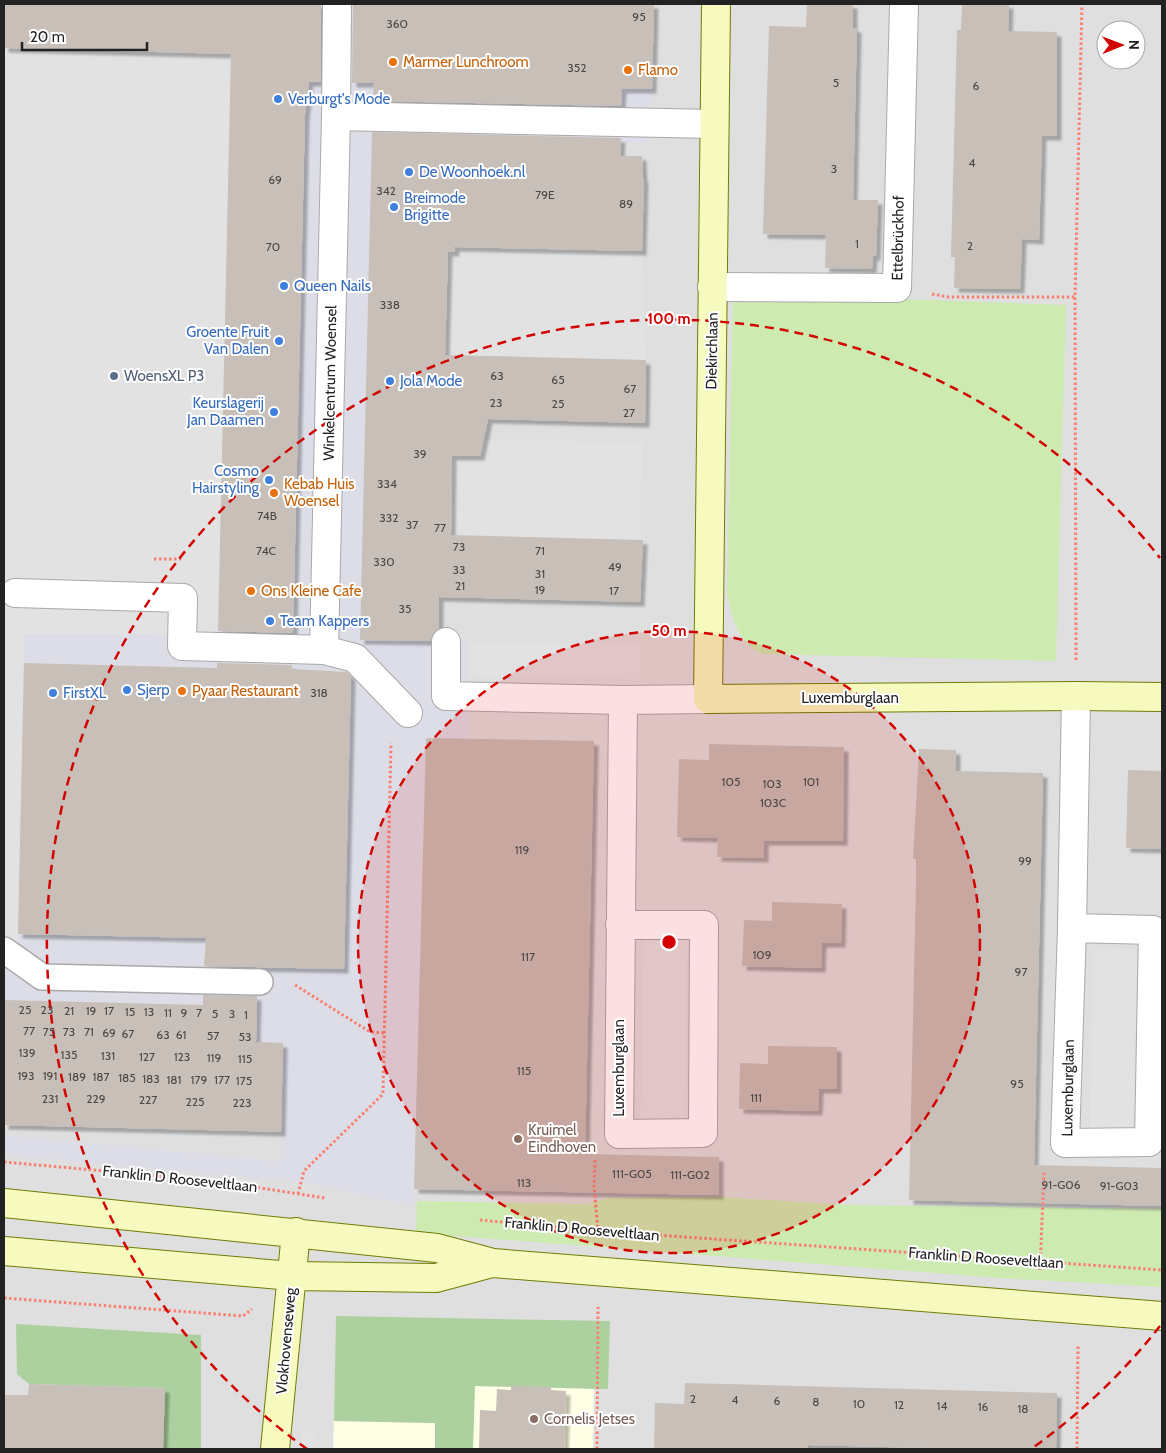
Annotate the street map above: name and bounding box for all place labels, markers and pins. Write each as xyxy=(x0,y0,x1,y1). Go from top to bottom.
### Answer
place label: Marmer Lunchroom xyxy=(403,53,529,71)
marker: Marmer Lunchroom xyxy=(387,56,399,68)
place label: Flamo xyxy=(638,61,678,79)
marker: Flamo xyxy=(622,64,634,76)
place label: Verburgt's Mode xyxy=(288,90,391,108)
marker: Verburgt's Mode xyxy=(272,93,284,105)
place label: De Woonhoek.nl xyxy=(419,163,526,181)
marker: De Woonhoek.nl xyxy=(403,166,415,178)
place label: Breimode Brigitte xyxy=(404,189,466,224)
marker: Breimode Brigitte xyxy=(388,201,400,213)
place label: Queen Nails xyxy=(294,277,371,295)
marker: Queen Nails xyxy=(278,280,290,292)
place label: Groente Fruit Van Dalen xyxy=(186,323,269,358)
marker: Groente Fruit Van Dalen xyxy=(273,335,285,347)
place label: WoensXL P3 xyxy=(124,367,204,385)
marker: WoensXL P3 xyxy=(108,370,120,382)
place label: Jola Mode xyxy=(399,372,463,390)
marker: Jola Mode xyxy=(384,375,396,387)
place label: Keurslagerij Jan Daamen xyxy=(186,394,264,429)
marker: Keurslagerij Jan Daamen xyxy=(268,406,280,418)
place label: Cosmo Hairstyling xyxy=(192,462,260,497)
marker: Cosmo Hairstyling xyxy=(263,474,275,486)
place label: Kebab Huis Woensel xyxy=(284,475,355,510)
marker: Kebab Huis Woensel xyxy=(268,487,280,499)
place label: Ons Kleine Cafe xyxy=(261,582,362,600)
marker: Ons Kleine Cafe xyxy=(245,585,257,597)
place label: Team Kappers xyxy=(280,612,369,630)
marker: Team Kappers xyxy=(264,615,276,627)
place label: Sjerp xyxy=(137,681,170,699)
place label: Pyaar Restaurant xyxy=(192,682,299,700)
place label: FirstXL xyxy=(63,684,107,702)
marker: Sjerp xyxy=(121,684,133,696)
marker: Pyaar Restaurant xyxy=(176,685,188,697)
marker: FirstXL xyxy=(47,687,59,699)
centre of rings xyxy=(660,933,678,951)
place label: Kruimel Eindhoven xyxy=(528,1121,596,1156)
marker: Kruimel Eindhoven xyxy=(512,1133,524,1145)
place label: Cornelis Jetses xyxy=(544,1410,635,1428)
marker: Cornelis Jetses xyxy=(528,1413,540,1425)

